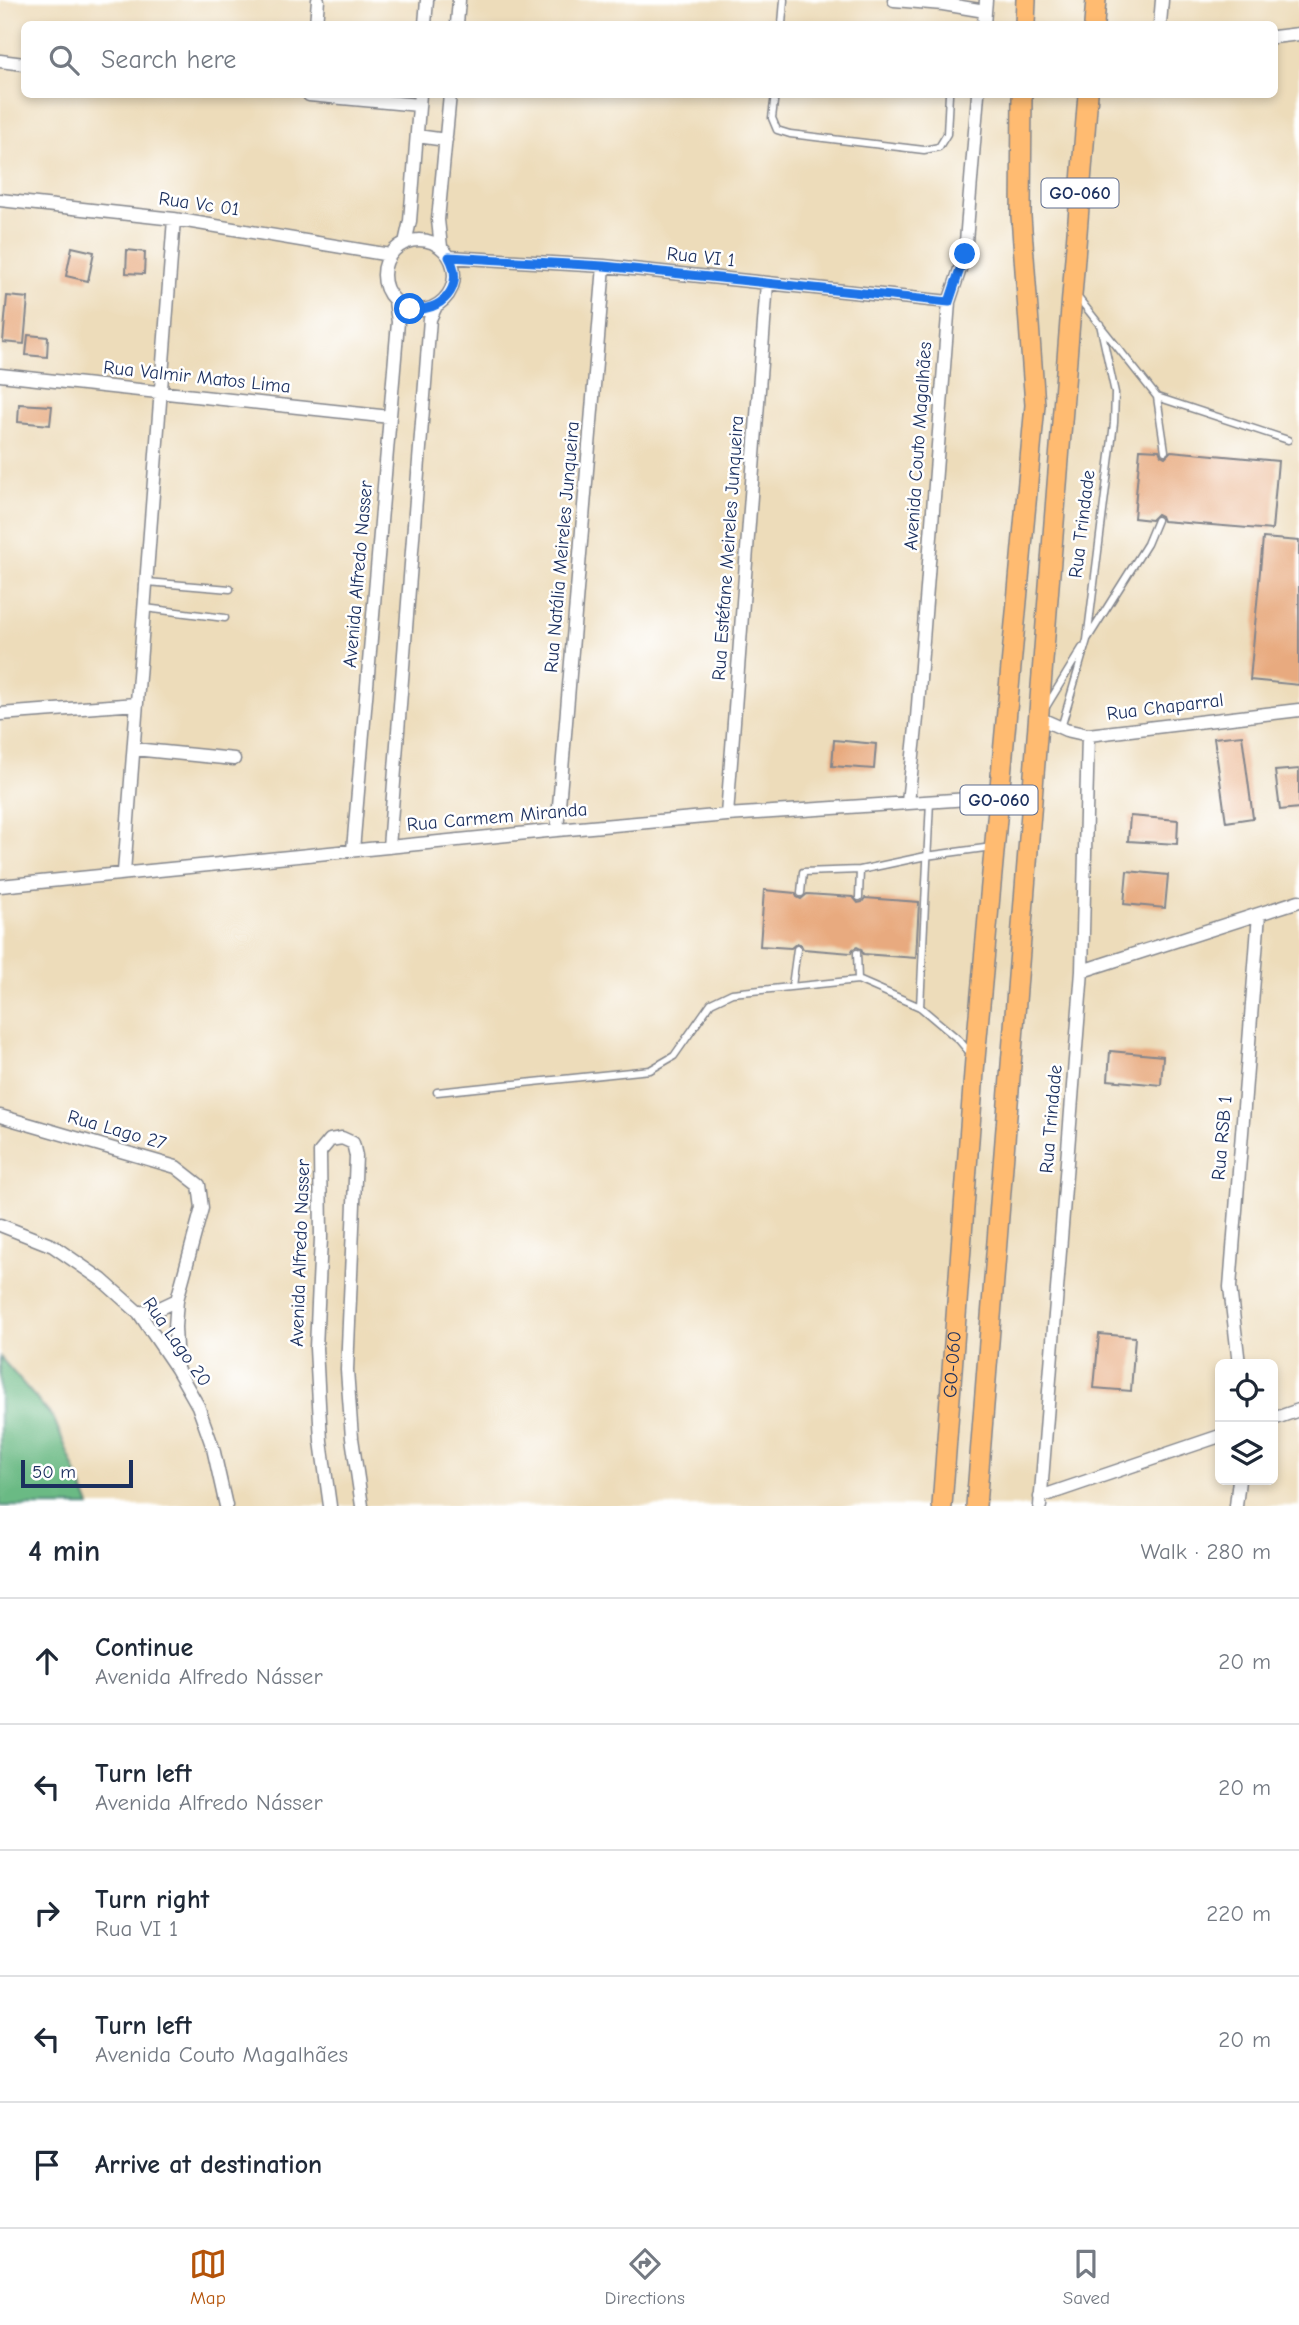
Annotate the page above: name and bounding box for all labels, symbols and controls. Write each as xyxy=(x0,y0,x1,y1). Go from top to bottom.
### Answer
search box xyxy=(21,21,1278,98)
icon: search xyxy=(45,41,83,79)
text: Search here xyxy=(101,45,236,75)
road number: GO-060 xyxy=(1042,178,1118,208)
street label: Rua Vc 01 xyxy=(157,187,241,221)
route end xyxy=(949,238,980,269)
street label: Rua VI 1 xyxy=(666,242,736,272)
route start xyxy=(394,293,425,324)
street label: Avenida Couto Magalhães xyxy=(900,341,936,551)
street label: Rua Valmir Matos Lima xyxy=(102,356,292,398)
street label: Rua Estéfane Meireles Junqueira xyxy=(708,415,748,681)
street label: Rua Natália Meireles Junqueira xyxy=(540,420,584,674)
street label: Rua Trindade xyxy=(1064,469,1100,579)
street label: Avenida Alfredo Nasser xyxy=(339,479,377,669)
street label: Rua Chaparral xyxy=(1105,689,1225,725)
road number: GO-060 xyxy=(960,786,1038,814)
street label: Rua Carmem Miranda xyxy=(406,798,588,836)
street label: Rua Trindade xyxy=(1035,1064,1067,1174)
street label: Rua RSB 1 xyxy=(1207,1095,1237,1181)
street label: Rua Lago 27 xyxy=(65,1105,169,1155)
street label: Avenida Alfredo Nasser xyxy=(286,1158,314,1347)
street label: Rua Lago 20 xyxy=(138,1293,216,1391)
street label: GO-060 xyxy=(939,1330,966,1399)
map controls xyxy=(1215,1359,1278,1485)
button: locate xyxy=(1215,1359,1278,1422)
button: layers xyxy=(1215,1422,1278,1485)
scale bar xyxy=(21,1457,133,1489)
text: 50 m xyxy=(32,1461,76,1483)
text: 4 min xyxy=(28,1534,100,1569)
text: Walk · 280 m xyxy=(1141,1538,1271,1565)
text: Continue xyxy=(95,1633,193,1663)
icon: ahead xyxy=(28,1642,66,1680)
text: 20 m xyxy=(1218,1648,1271,1675)
text: Avenida Alfredo Násser xyxy=(95,1663,323,1690)
text: Turn left xyxy=(95,1759,192,1789)
icon: left xyxy=(28,1768,66,1806)
text: 20 m xyxy=(1218,1774,1271,1801)
text: Avenida Alfredo Násser xyxy=(95,1789,323,1816)
text: Turn right xyxy=(95,1885,209,1915)
icon: right xyxy=(28,1894,66,1932)
text: 220 m xyxy=(1206,1900,1271,1927)
text: Rua VI 1 xyxy=(95,1915,178,1942)
text: Turn left xyxy=(95,2011,192,2041)
icon: left xyxy=(28,2020,66,2058)
text: 20 m xyxy=(1218,2026,1271,2053)
text: Avenida Couto Magalhães xyxy=(95,2041,348,2068)
icon: arrive xyxy=(28,2146,66,2184)
text: Arrive at destination xyxy=(95,2150,322,2180)
tab: Map xyxy=(189,2245,227,2309)
tab: Directions xyxy=(605,2245,685,2309)
tab: Saved xyxy=(1063,2245,1110,2309)

